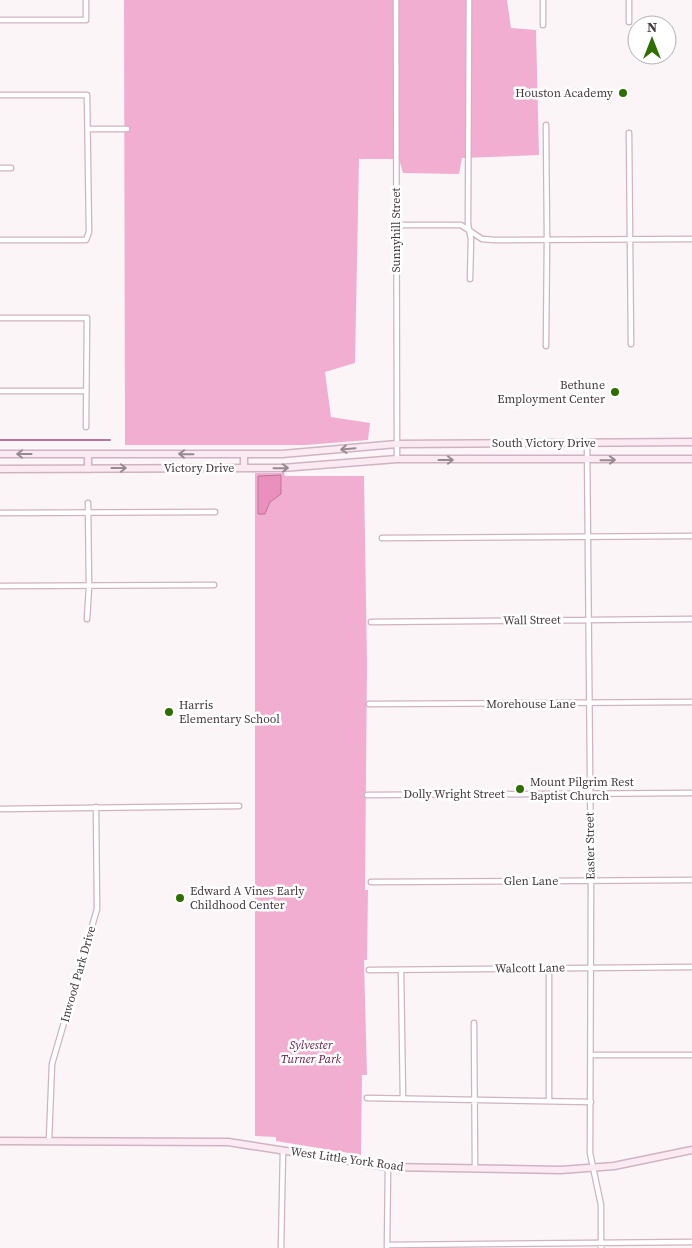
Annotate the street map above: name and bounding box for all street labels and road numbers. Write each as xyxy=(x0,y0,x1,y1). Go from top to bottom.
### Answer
street label: Sunnyhill Street xyxy=(388,187,404,272)
street label: South Victory Drive xyxy=(492,435,596,451)
street label: Victory Drive xyxy=(164,460,234,476)
street label: Wall Street xyxy=(503,611,561,629)
street label: Morehouse Lane xyxy=(486,696,576,712)
street label: Dolly Wright Street xyxy=(403,786,505,802)
street label: Easter Street xyxy=(581,812,599,880)
street label: Glen Lane xyxy=(504,873,558,889)
street label: Inwood Park Drive xyxy=(57,924,99,1024)
street label: Walcott Lane xyxy=(495,959,565,977)
street label: West Little York Road xyxy=(289,1143,405,1175)

